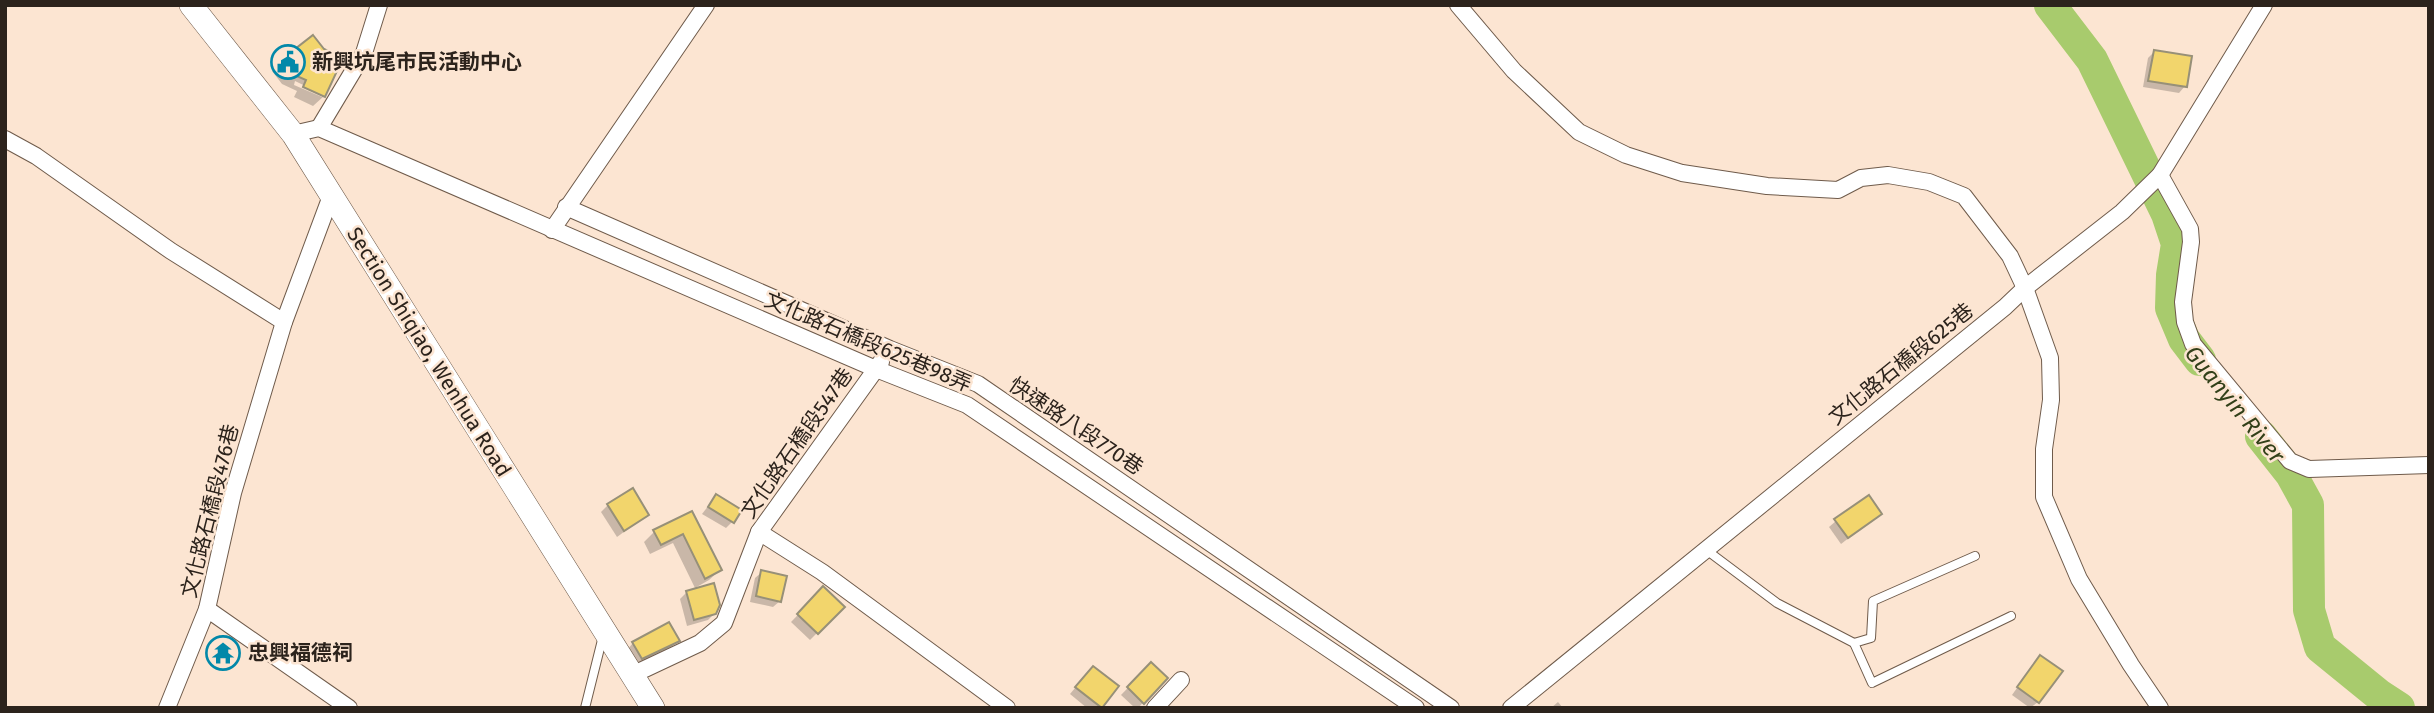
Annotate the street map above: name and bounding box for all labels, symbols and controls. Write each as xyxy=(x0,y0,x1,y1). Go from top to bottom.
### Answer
public building icon: 新興坑尾市民活動中心 xyxy=(269,43,307,81)
place label: 新興坑尾市民活動中心 xyxy=(312,49,522,75)
street label: Section Shiqiao, Wenhua Road xyxy=(341,222,517,482)
street label: 文化路石橋段625巷98弄 xyxy=(761,287,975,397)
street label: 文化路石橋段625巷 xyxy=(1823,298,1979,430)
water label: Guanyin River xyxy=(2179,340,2292,469)
street label: 文化路石橋段547巷 xyxy=(735,363,859,523)
street label: 快速路八段770巷 xyxy=(1004,372,1148,480)
street label: 文化路石橋段476巷 xyxy=(176,422,244,600)
temple icon: 忠興福德祠 xyxy=(204,634,242,672)
place label: 忠興福德祠 xyxy=(248,640,353,666)

